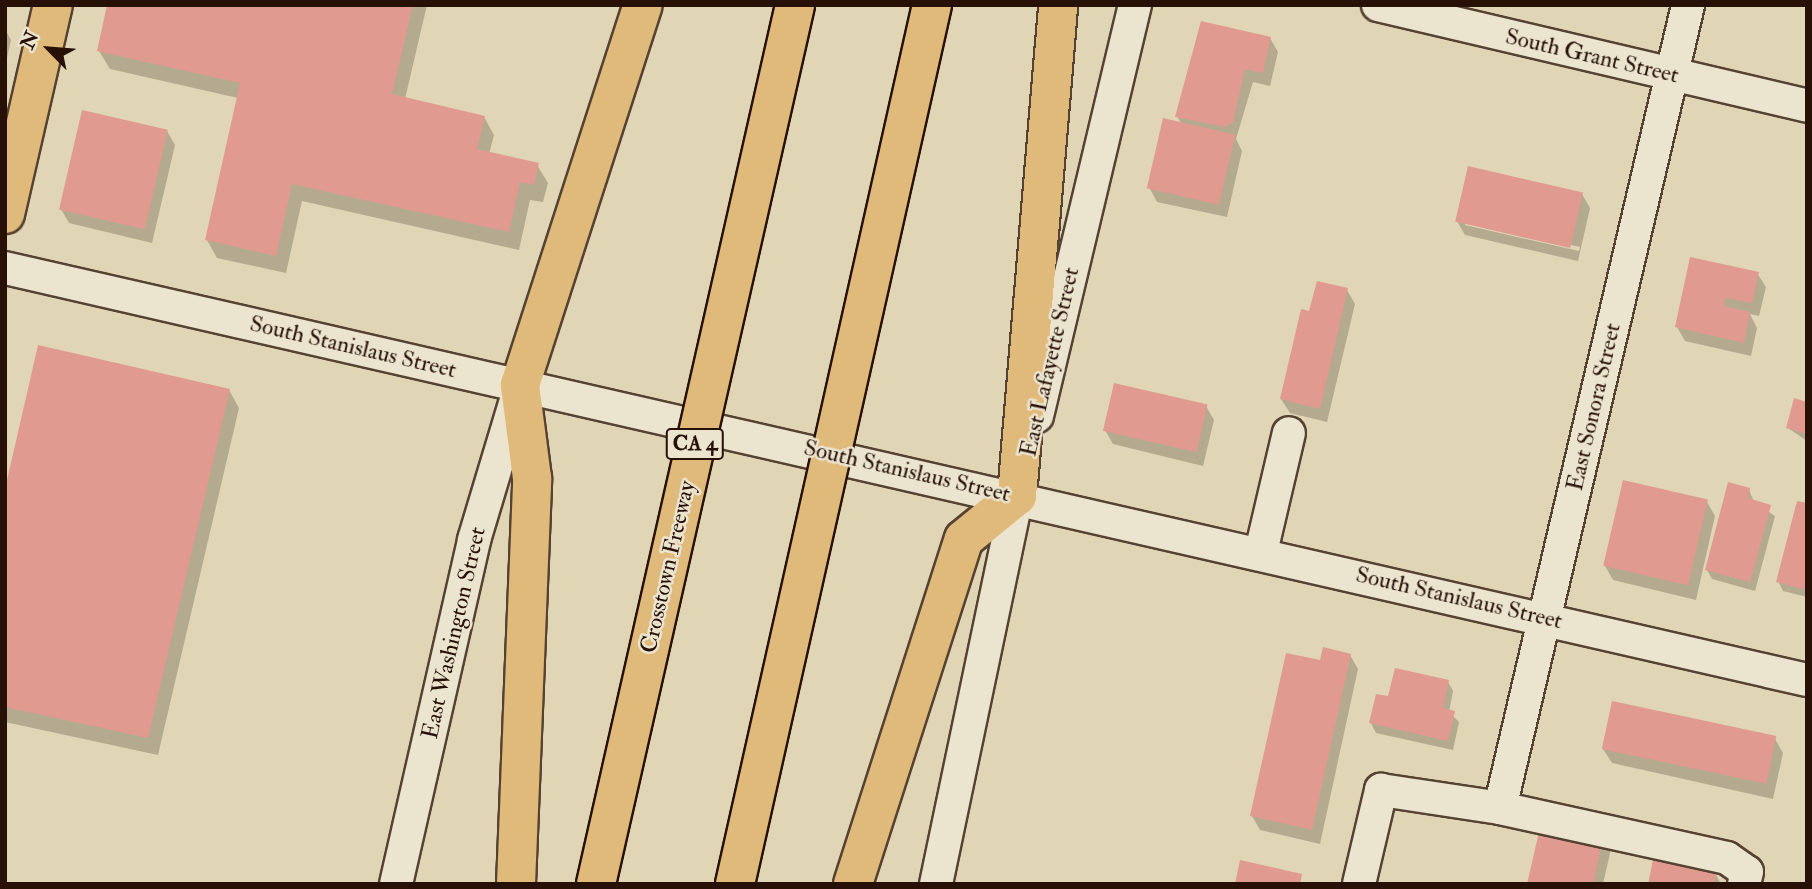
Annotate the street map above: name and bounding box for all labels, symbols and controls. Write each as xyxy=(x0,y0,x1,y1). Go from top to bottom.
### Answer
north arrow xyxy=(14,14,84,84)
street label: South Grant Street xyxy=(1503,23,1681,89)
text: N xyxy=(15,27,44,53)
street label: East Lafayette Street xyxy=(1015,265,1085,459)
street label: South Stanislaus Street xyxy=(247,310,459,384)
street label: East Sonora Street xyxy=(1561,320,1627,494)
road number: CA 4 xyxy=(665,426,725,462)
street label: South Stanislaus Street xyxy=(801,434,1013,508)
street label: Crosstown Freeway xyxy=(635,478,701,656)
street label: East Washington Street xyxy=(416,524,492,742)
street label: South Stanislaus Street xyxy=(1353,561,1565,635)

